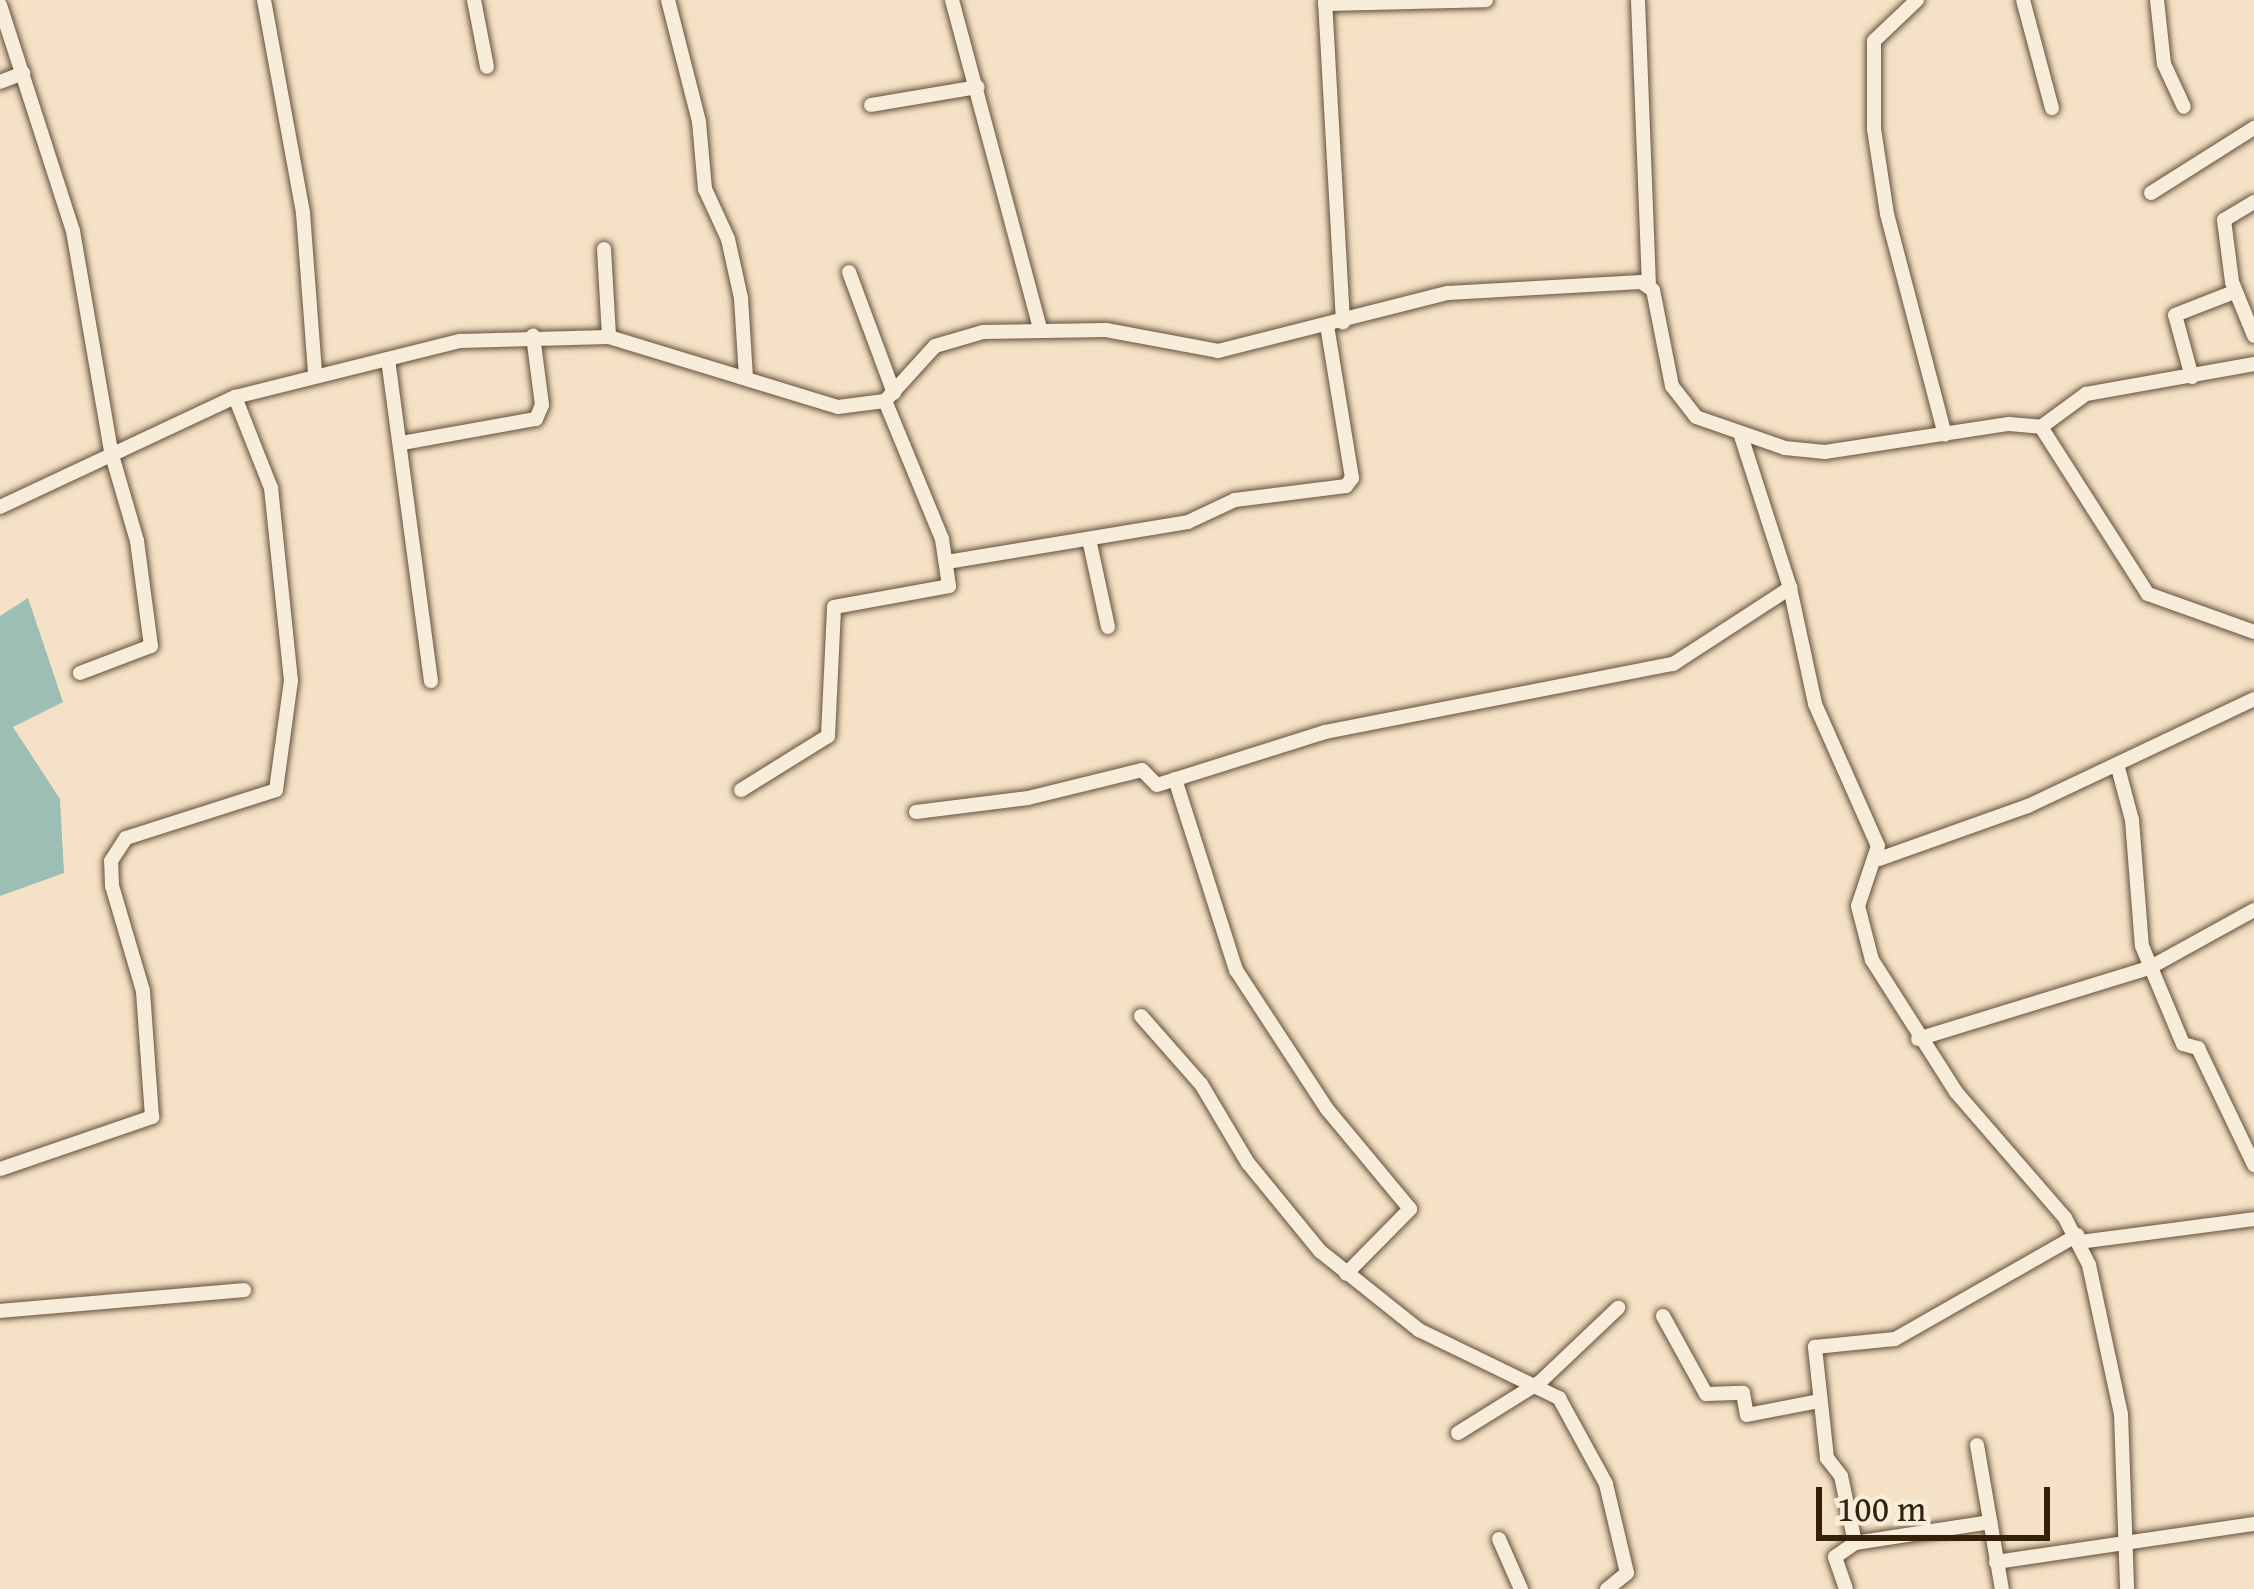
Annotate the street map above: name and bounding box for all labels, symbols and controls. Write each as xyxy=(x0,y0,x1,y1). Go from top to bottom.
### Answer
scale bar xyxy=(1822,1463,2056,1537)
text: 100 m xyxy=(1837,1481,1926,1534)

